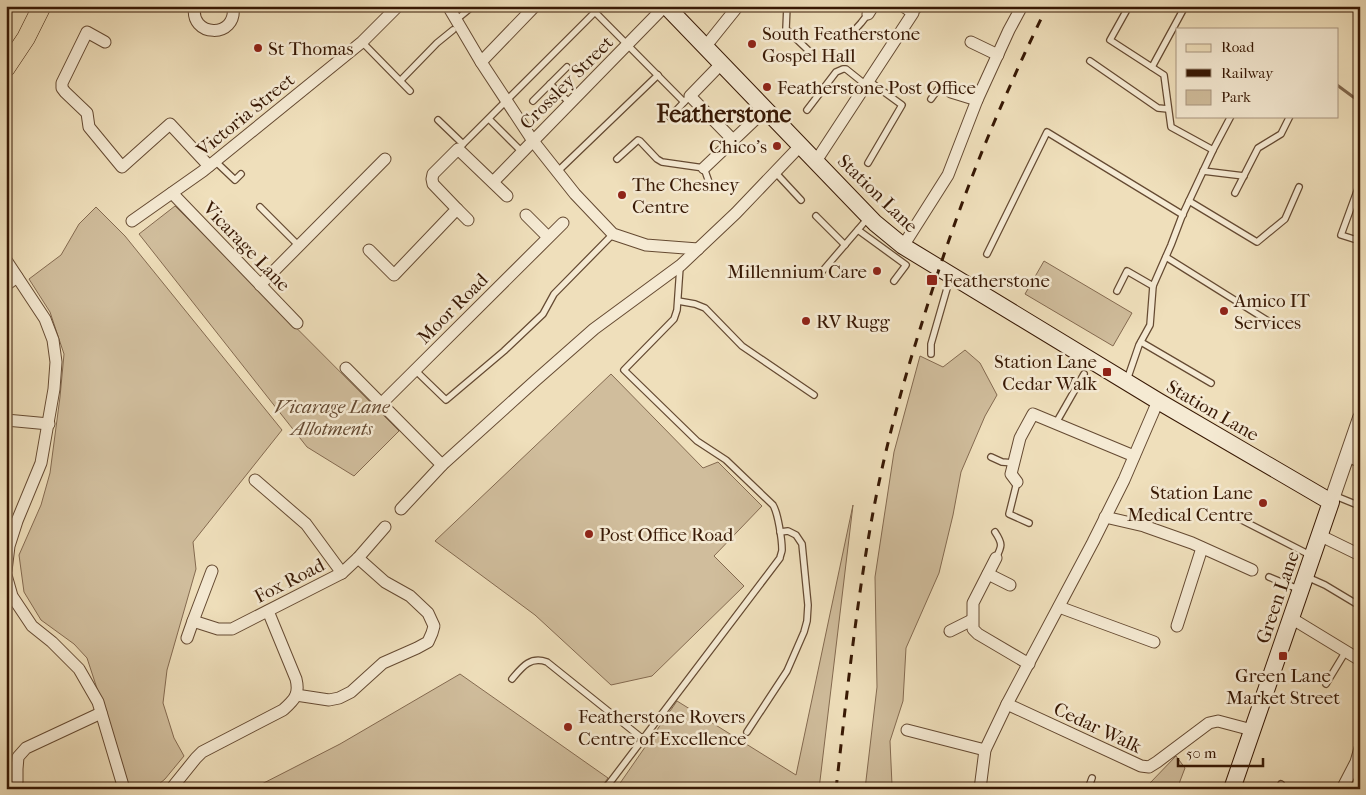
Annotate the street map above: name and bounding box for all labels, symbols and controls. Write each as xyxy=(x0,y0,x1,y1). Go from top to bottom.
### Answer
place label: South Featherstone Gospel Hall xyxy=(762,23,920,67)
legend xyxy=(1176,28,1338,118)
street label: Crossley Street xyxy=(515,31,618,134)
place label: St Thomas xyxy=(268,38,354,60)
marker: South Featherstone Gospel Hall xyxy=(746,38,758,50)
text: Road xyxy=(1221,38,1255,56)
marker: St Thomas xyxy=(252,42,264,54)
text: Railway xyxy=(1221,64,1274,82)
street label: Victoria Street xyxy=(192,69,299,161)
place label: Featherstone Post Office xyxy=(777,77,976,99)
marker: Featherstone Post Office xyxy=(761,81,773,93)
text: Park xyxy=(1221,88,1251,106)
district label: Featherstone xyxy=(656,100,792,128)
place label: Chico's xyxy=(709,136,767,158)
marker: Chico's xyxy=(771,140,783,152)
street label: Station Lane xyxy=(833,150,922,237)
place label: The Chesney Centre xyxy=(632,174,740,218)
marker: The Chesney Centre xyxy=(616,189,628,201)
street label: Vicarage Lane xyxy=(197,197,295,296)
place label: Millennium Care xyxy=(727,261,867,283)
marker: Millennium Care xyxy=(871,265,883,277)
street label: Moor Road xyxy=(413,268,493,349)
place label: Featherstone xyxy=(943,270,1050,292)
marker: Featherstone xyxy=(925,273,939,287)
place label: Amico IT Services xyxy=(1233,290,1310,334)
marker: Amico IT Services xyxy=(1218,305,1230,317)
place label: RV Rugg xyxy=(816,311,891,333)
marker: RV Rugg xyxy=(800,315,812,327)
place label: Station Lane Cedar Walk xyxy=(994,351,1097,395)
marker: Station Lane Cedar Walk xyxy=(1101,366,1113,378)
street label: Station Lane xyxy=(1162,376,1263,446)
park label: Vicarage Lane Allotments xyxy=(274,396,391,440)
place label: Station Lane Medical Centre xyxy=(1127,482,1253,526)
marker: Station Lane Medical Centre xyxy=(1257,497,1269,509)
place label: Post Office Road xyxy=(599,524,734,546)
marker: Post Office Road xyxy=(583,528,595,540)
street label: Green Lane xyxy=(1252,548,1304,646)
street label: Fox Road xyxy=(251,554,329,608)
marker: Green Lane Market Street xyxy=(1277,650,1289,662)
place label: Green Lane Market Street xyxy=(1226,665,1340,709)
street label: Cedar Walk xyxy=(1050,698,1145,758)
place label: Featherstone Rovers Centre of Excellence xyxy=(578,706,747,750)
marker: Featherstone Rovers Centre of Excellence xyxy=(562,721,574,733)
scale bar xyxy=(1178,735,1264,767)
text: 50 m xyxy=(1186,744,1217,762)

